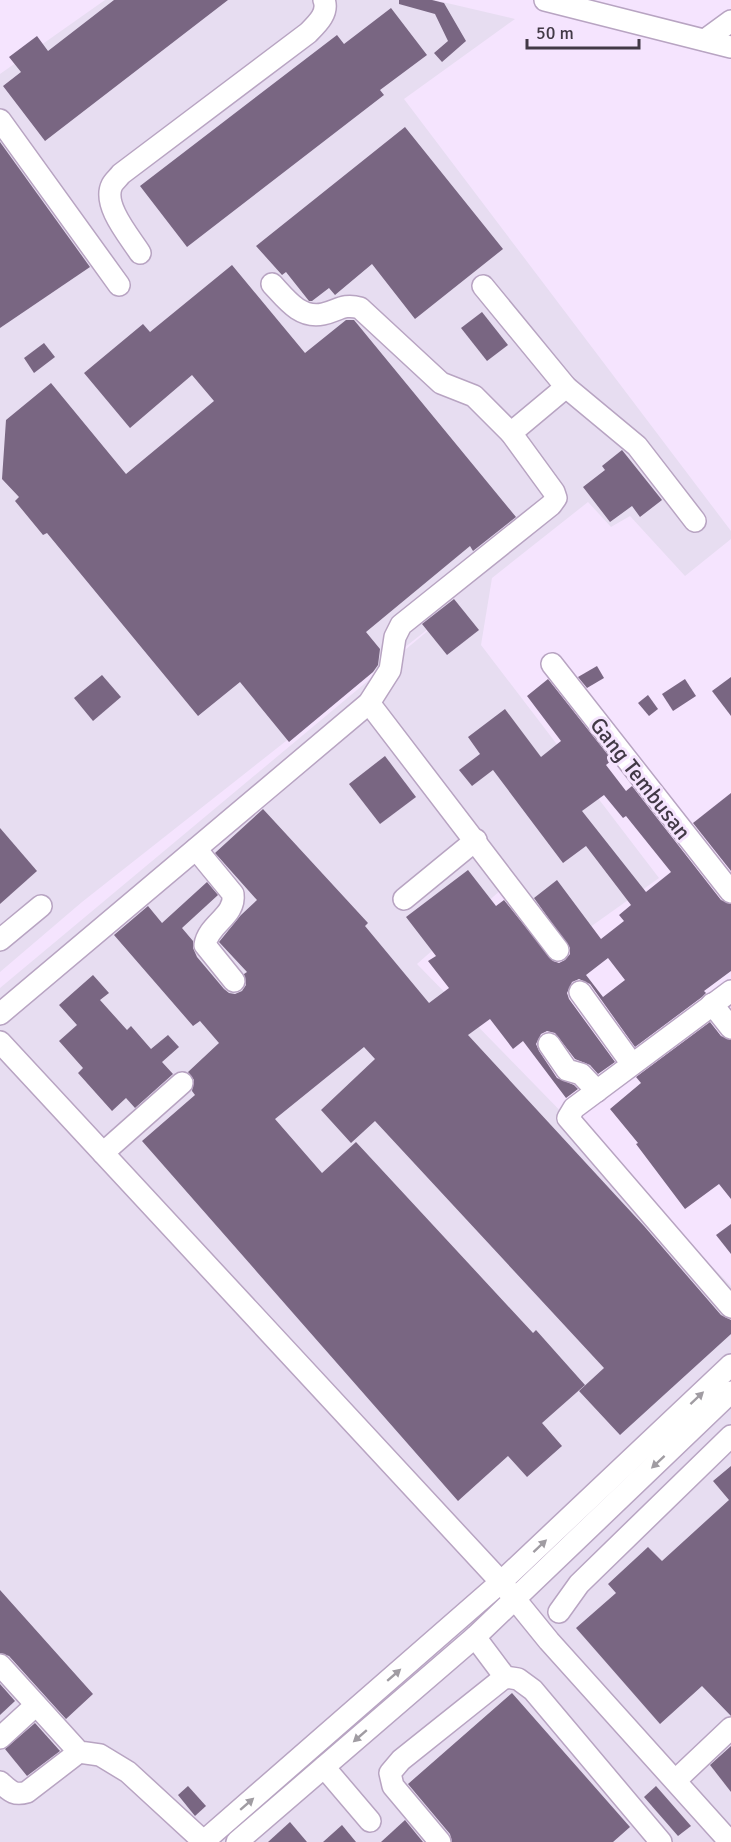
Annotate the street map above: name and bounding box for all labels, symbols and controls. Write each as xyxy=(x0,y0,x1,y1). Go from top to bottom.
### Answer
scale bar xyxy=(527,12,640,50)
text: 50 m xyxy=(536,22,574,44)
street label: Gang Tembusan xyxy=(584,712,697,845)
one-way arrow xyxy=(689,1391,703,1405)
one-way arrow xyxy=(651,1455,666,1469)
one-way arrow xyxy=(532,1539,547,1553)
one-way arrow xyxy=(386,1669,402,1682)
one-way arrow xyxy=(353,1729,368,1742)
one-way arrow xyxy=(239,1797,255,1810)

